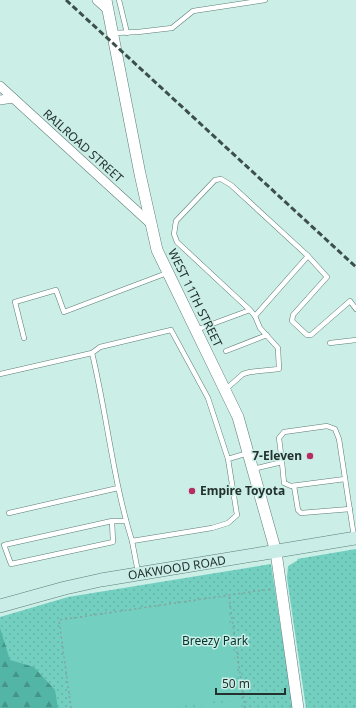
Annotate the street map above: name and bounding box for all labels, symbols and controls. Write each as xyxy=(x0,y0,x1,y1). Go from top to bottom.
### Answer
street label: RAILROAD STREET xyxy=(40,105,127,186)
street label: WEST 11TH STREET xyxy=(164,246,227,350)
place label: 7-Eleven xyxy=(252,447,302,464)
marker: 7-Eleven xyxy=(305,451,315,461)
place label: Empire Toyota xyxy=(200,482,285,499)
marker: Empire Toyota xyxy=(187,486,197,496)
street label: OAKWOOD ROAD xyxy=(127,551,227,584)
park label: Breezy Park xyxy=(182,632,249,649)
scale bar xyxy=(216,670,285,696)
text: 50 m xyxy=(222,675,250,692)

